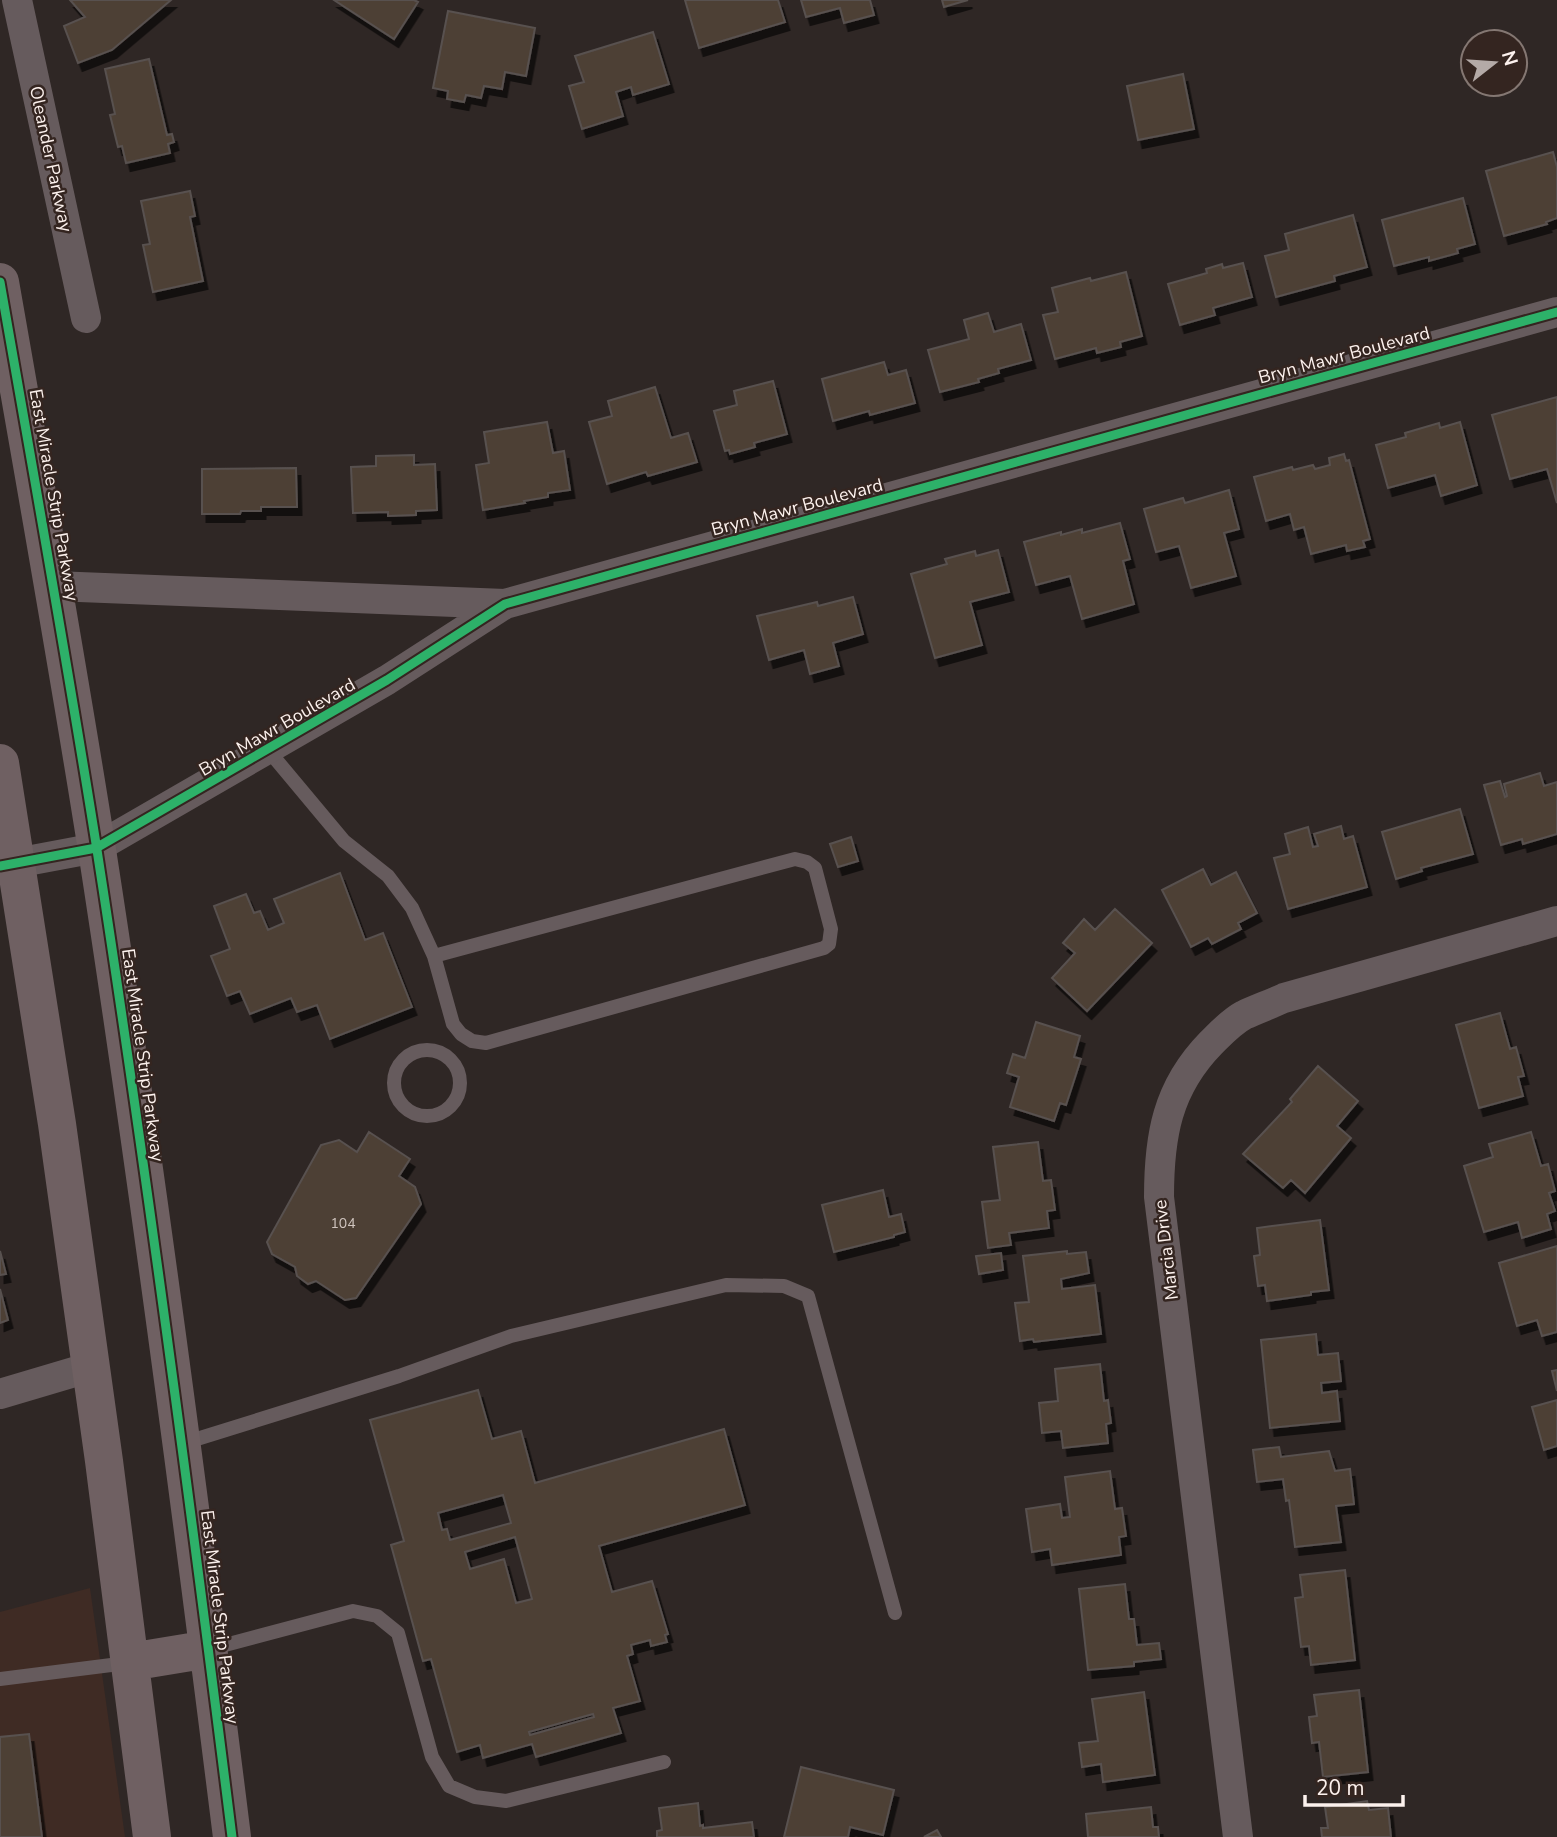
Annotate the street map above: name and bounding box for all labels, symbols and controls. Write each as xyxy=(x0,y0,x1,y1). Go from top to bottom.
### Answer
north arrow xyxy=(1459,28,1529,98)
text: N xyxy=(1495,48,1524,69)
street label: Oleander Parkway xyxy=(24,84,78,235)
street label: Bryn Mawr Boulevard xyxy=(1256,321,1432,389)
street label: East Miracle Strip Parkway xyxy=(24,387,85,604)
street label: Bryn Mawr Boulevard xyxy=(709,473,885,541)
street label: Bryn Mawr Boulevard xyxy=(194,672,360,782)
street label: East Miracle Strip Parkway xyxy=(116,947,170,1164)
street label: Marcia Drive xyxy=(1148,1199,1184,1301)
house number: 104 xyxy=(330,1214,356,1233)
street label: East Miracle Strip Parkway xyxy=(195,1509,245,1726)
scale bar xyxy=(1305,1764,1403,1808)
text: 20 m xyxy=(1316,1774,1365,1802)

